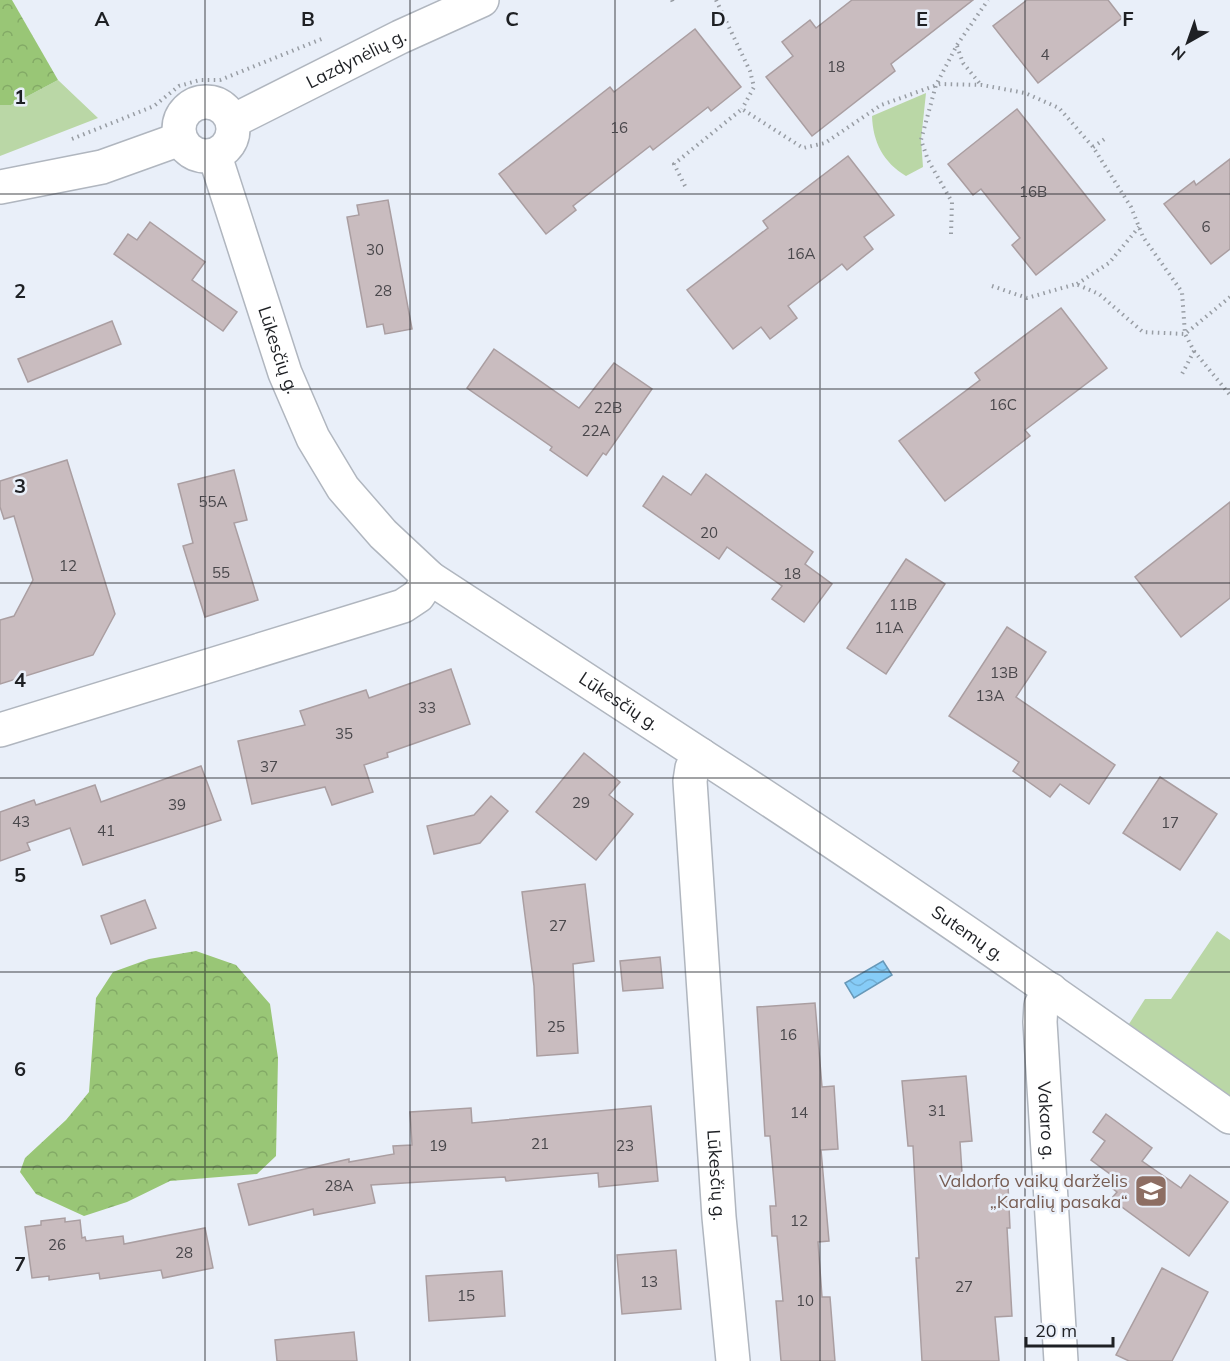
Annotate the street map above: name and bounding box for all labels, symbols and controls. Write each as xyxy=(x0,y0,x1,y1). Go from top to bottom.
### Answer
text: A xyxy=(95,6,110,31)
text: B xyxy=(301,6,315,31)
text: C xyxy=(505,6,519,31)
text: D xyxy=(710,6,726,31)
text: E xyxy=(916,6,928,31)
text: F xyxy=(1122,6,1134,31)
north arrow xyxy=(1158,12,1218,72)
street label: Lazdynėlių g. xyxy=(302,24,410,93)
text: N xyxy=(1167,42,1189,65)
house number: 4 xyxy=(1040,45,1050,64)
house number: 18 xyxy=(827,57,845,76)
text: 1 xyxy=(14,84,26,109)
house number: 16 xyxy=(610,118,628,137)
house number: 16B xyxy=(1019,182,1047,201)
house number: 6 xyxy=(1201,217,1211,236)
house number: 30 xyxy=(366,240,384,259)
house number: 16A xyxy=(786,244,816,263)
text: 2 xyxy=(14,278,26,303)
house number: 28 xyxy=(374,281,392,300)
street label: Lūkesčių g. xyxy=(253,303,305,397)
house number: 16C xyxy=(989,395,1017,414)
house number: 22B xyxy=(594,398,622,417)
house number: 22A xyxy=(581,421,611,440)
text: 3 xyxy=(14,473,26,498)
house number: 55A xyxy=(198,492,228,511)
house number: 20 xyxy=(700,523,718,542)
house number: 12 xyxy=(59,556,77,575)
house number: 55 xyxy=(212,563,230,582)
house number: 18 xyxy=(783,564,801,583)
house number: 11B xyxy=(889,595,917,614)
house number: 11A xyxy=(874,618,904,637)
house number: 13B xyxy=(990,663,1018,682)
street label: Lūkesčių g. xyxy=(575,666,664,735)
text: 4 xyxy=(14,667,26,692)
house number: 13A xyxy=(975,686,1005,705)
house number: 33 xyxy=(418,698,436,717)
house number: 35 xyxy=(335,724,353,743)
house number: 37 xyxy=(260,757,278,776)
house number: 29 xyxy=(572,793,590,812)
house number: 39 xyxy=(168,795,186,814)
house number: 43 xyxy=(12,812,30,831)
house number: 17 xyxy=(1161,813,1179,832)
house number: 41 xyxy=(97,821,115,840)
text: 5 xyxy=(14,862,26,887)
street label: Sutemų g. xyxy=(927,900,1009,966)
house number: 27 xyxy=(549,916,567,935)
house number: 25 xyxy=(547,1017,565,1036)
house number: 16 xyxy=(779,1025,797,1044)
text: 6 xyxy=(14,1056,26,1081)
street label: Vakaro g. xyxy=(1033,1081,1061,1161)
house number: 31 xyxy=(928,1101,946,1120)
house number: 14 xyxy=(790,1103,808,1122)
street label: Lūkesčių g. xyxy=(702,1129,731,1222)
house number: 21 xyxy=(531,1134,549,1153)
house number: 19 xyxy=(429,1136,447,1155)
house number: 23 xyxy=(616,1136,634,1155)
place label: Valdorfo vaikų darželis „Karalių pasaka“ xyxy=(939,1169,1128,1213)
school or university icon: Valdorfo vaikų darželis „Karalių pasaka“ xyxy=(1133,1173,1169,1209)
house number: 28A xyxy=(324,1176,354,1195)
house number: 12 xyxy=(790,1211,808,1230)
house number: 26 xyxy=(48,1235,66,1254)
house number: 28 xyxy=(175,1243,193,1262)
text: 7 xyxy=(14,1251,26,1276)
house number: 13 xyxy=(640,1272,658,1291)
house number: 27 xyxy=(955,1277,973,1296)
house number: 15 xyxy=(457,1286,475,1305)
house number: 10 xyxy=(796,1291,814,1310)
scale bar xyxy=(1026,1310,1113,1348)
text: 20 m xyxy=(1035,1319,1077,1342)

